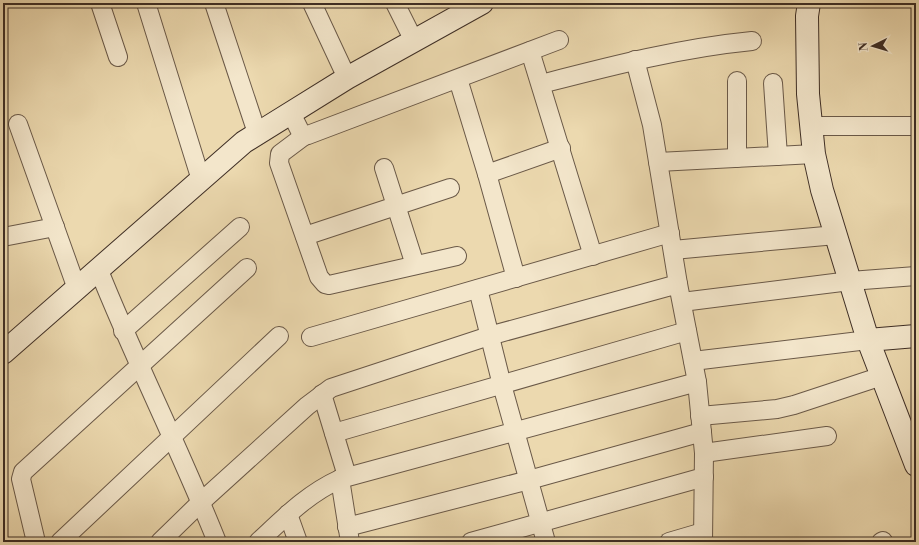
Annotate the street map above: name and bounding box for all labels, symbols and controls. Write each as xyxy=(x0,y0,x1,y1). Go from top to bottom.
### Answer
north arrow xyxy=(853,26,893,66)
text: N xyxy=(857,42,871,52)

